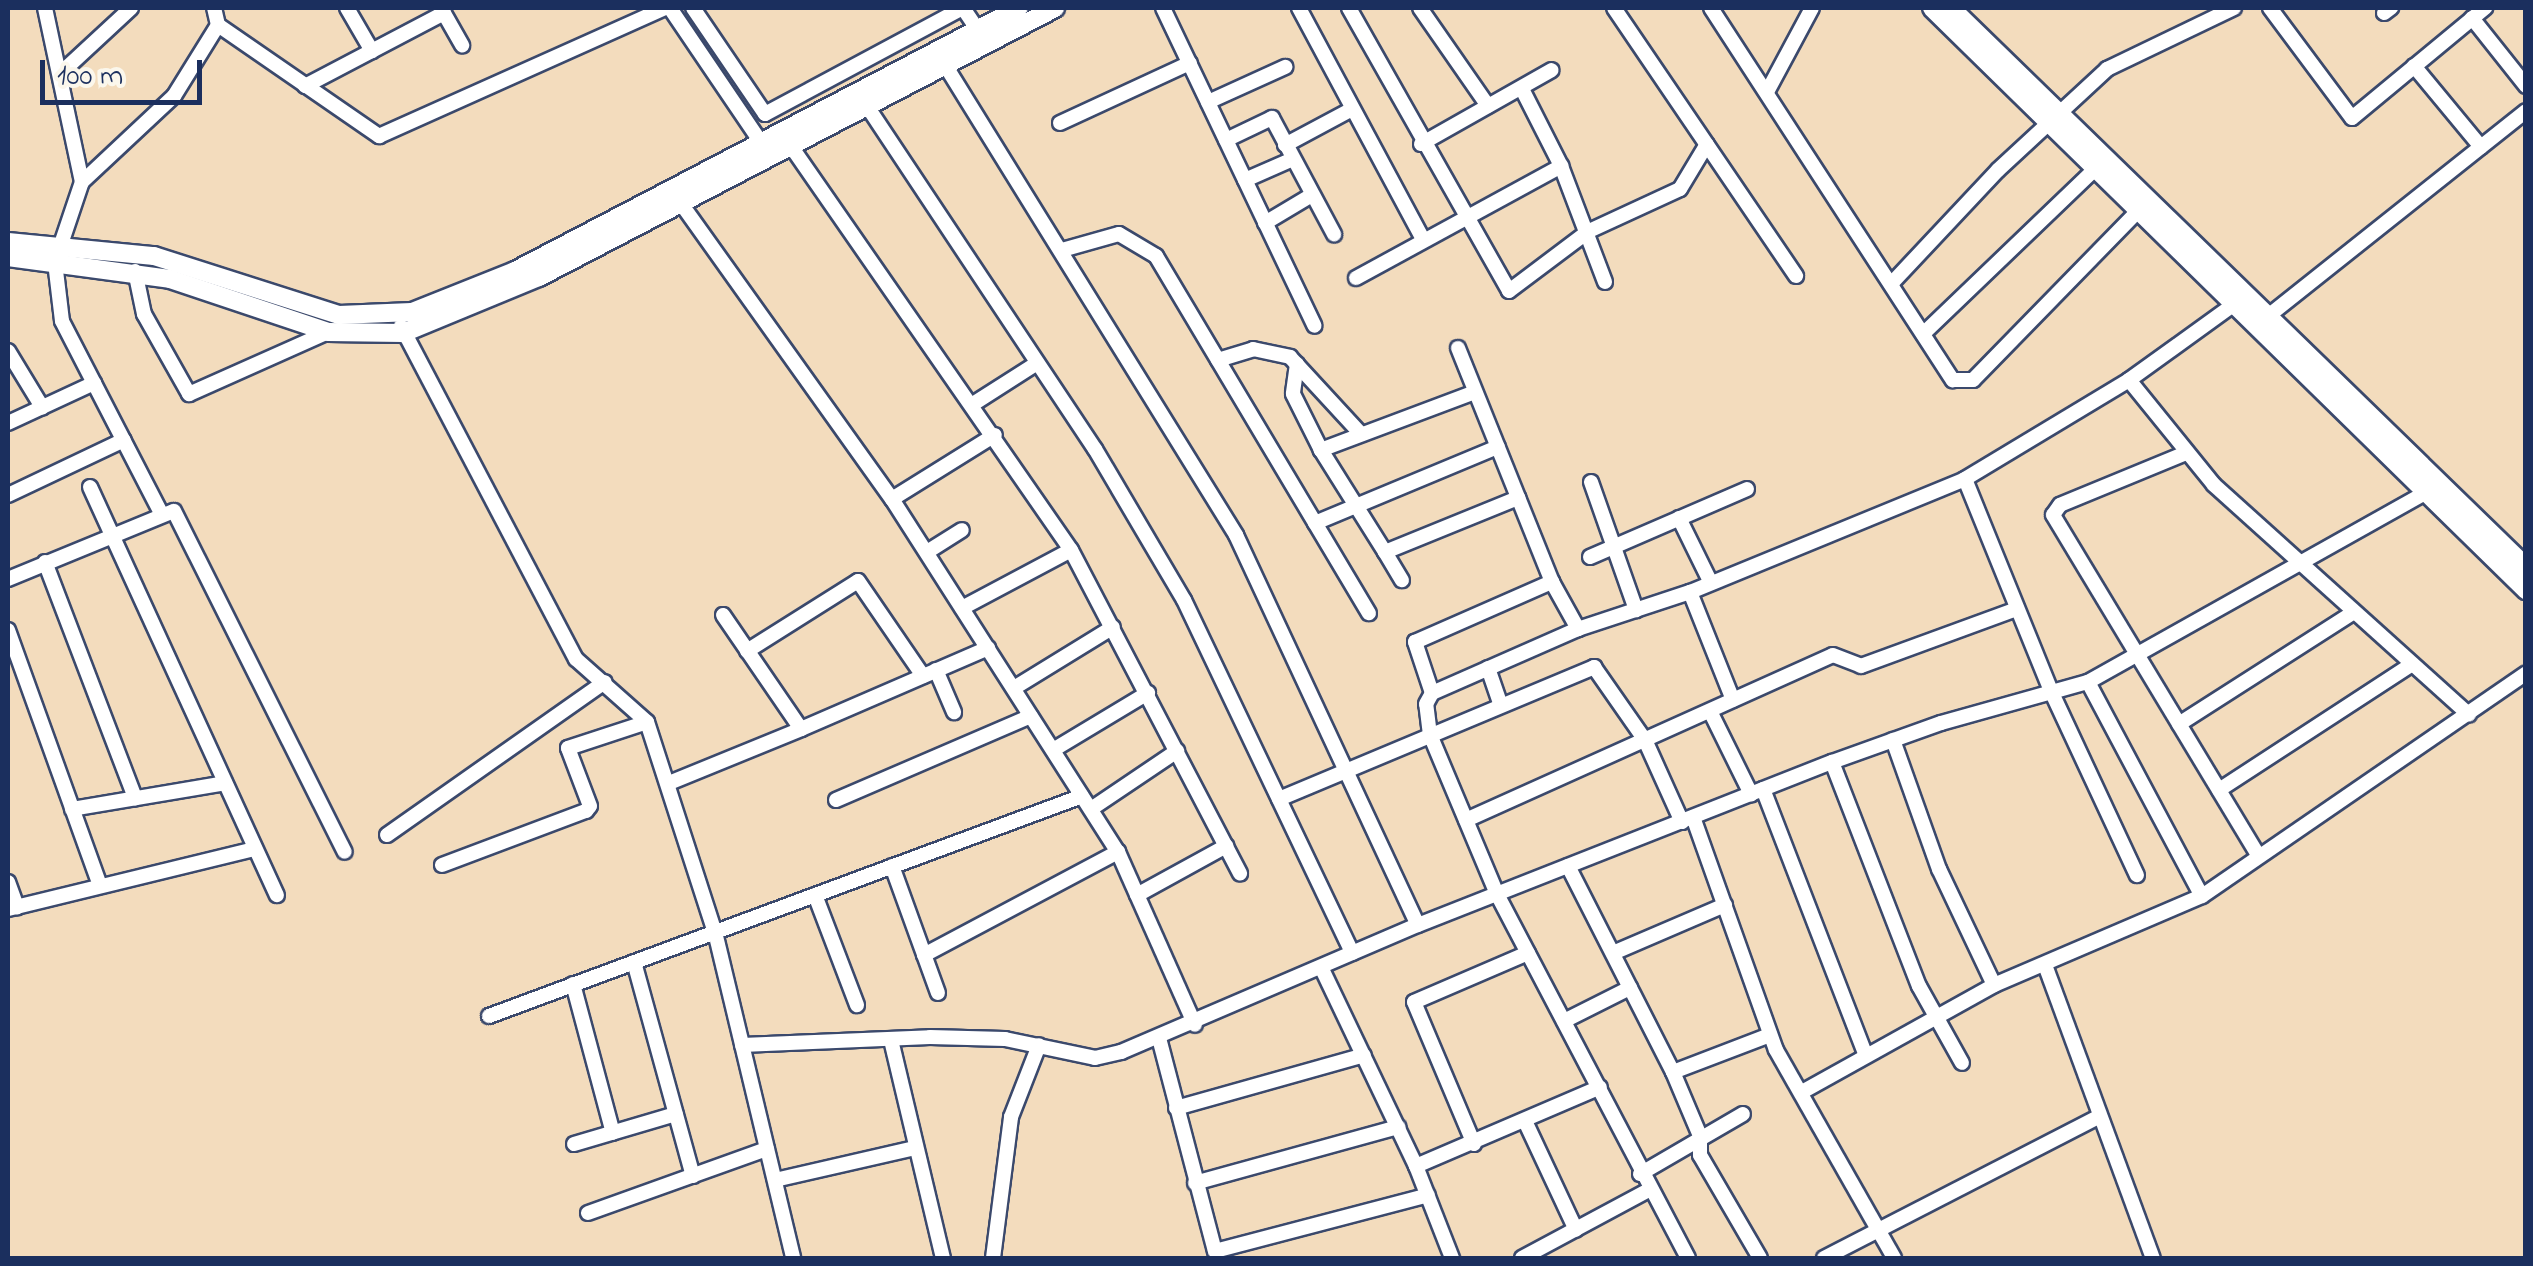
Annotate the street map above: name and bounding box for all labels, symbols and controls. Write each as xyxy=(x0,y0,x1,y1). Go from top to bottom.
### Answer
scale bar xyxy=(45,40,208,102)
text: 100 m xyxy=(57,55,123,99)

